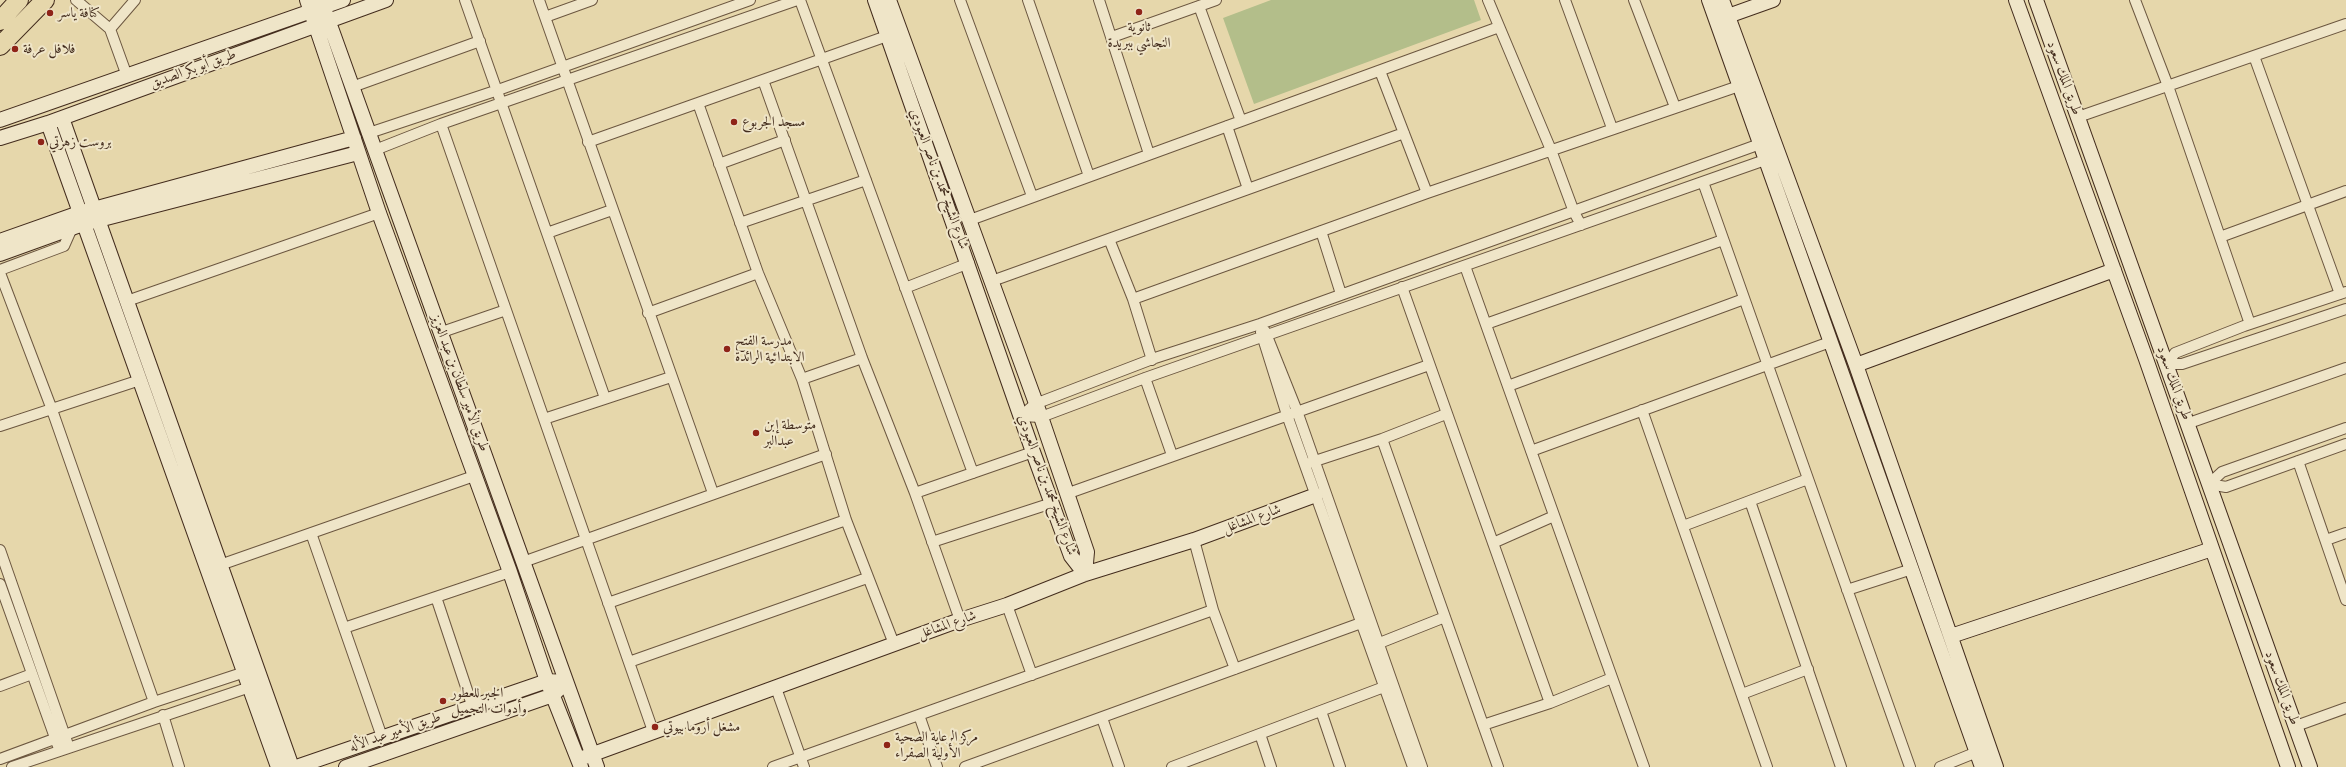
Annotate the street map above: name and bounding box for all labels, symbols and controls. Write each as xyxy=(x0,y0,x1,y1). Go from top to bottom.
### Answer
place label: كنافة ياسر xyxy=(58,5,100,21)
marker: ثانوية النجاشي ببريدة xyxy=(1134,7,1144,17)
marker: كنافة ياسر xyxy=(45,8,55,18)
place label: ثانوية النجاشي ببريدة xyxy=(1107,19,1171,52)
street label: طريق الملك سعود xyxy=(2043,39,2085,117)
place label: فلافل عرفة xyxy=(23,41,75,57)
marker: فلافل عرفة xyxy=(10,44,20,54)
street label: طريق أبو بكر الصديق xyxy=(148,46,238,92)
street label: شارع الشيخ محمد بن ناصر العبودي xyxy=(906,106,972,252)
place label: مسجد الجربوع xyxy=(742,114,805,130)
marker: مسجد الجربوع xyxy=(729,117,739,127)
place label: بروست زهرتي xyxy=(49,134,111,150)
marker: بروست زهرتي xyxy=(36,137,46,147)
street label: طريق الأمير سلطان بن عبد العزيز xyxy=(427,312,493,454)
place label: مدرسة الفتح الابتدائية الرائدة xyxy=(735,333,805,366)
marker: مدرسة الفتح الابتدائية الرائدة xyxy=(722,344,732,354)
street label: طريق الملك سعود xyxy=(2153,344,2195,422)
street label: شارع الشيخ محمد بن ناصر العبودي xyxy=(1014,412,1080,558)
place label: متوسطة إبن عبدالبر xyxy=(764,417,816,450)
marker: متوسطة إبن عبدالبر xyxy=(751,428,761,438)
street label: شارع المشاغل xyxy=(1221,501,1283,537)
street label: شارع المشاغل xyxy=(916,607,978,643)
street label: طريق الملك سعود xyxy=(2261,649,2303,727)
place label: الجبر للعطور وأدوات التجميل xyxy=(451,685,527,718)
marker: الجبر للعطور وأدوات التجميل xyxy=(438,696,448,706)
street label: طريق الأمير عبد الأله xyxy=(347,709,443,755)
place label: مشغل أروما بيوتي xyxy=(663,719,740,735)
marker: مشغل أروما بيوتي xyxy=(650,722,660,732)
place label: مركز الرعاية الصحية الأولية الصفراء xyxy=(895,729,978,762)
marker: مركز الرعاية الصحية الأولية الصفراء xyxy=(882,740,892,750)

